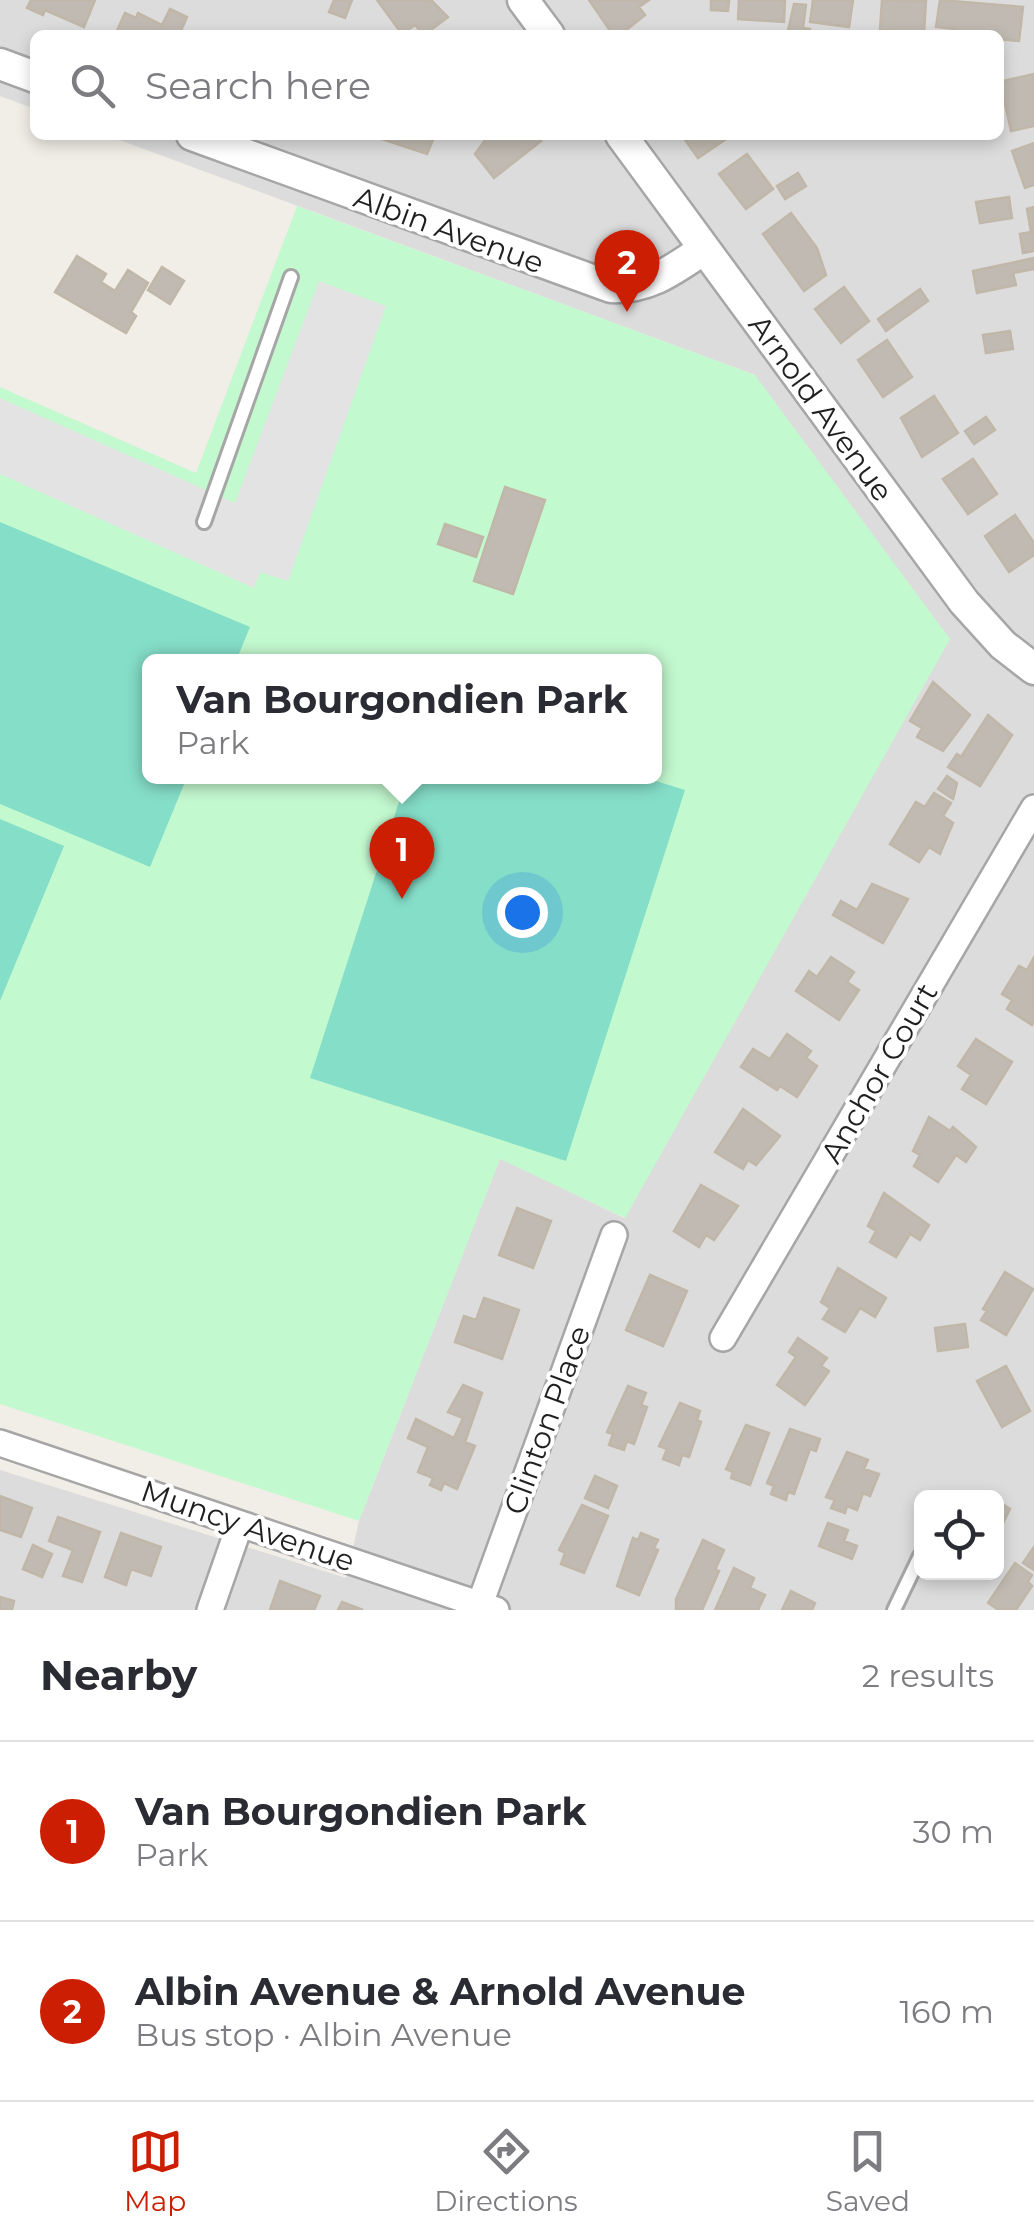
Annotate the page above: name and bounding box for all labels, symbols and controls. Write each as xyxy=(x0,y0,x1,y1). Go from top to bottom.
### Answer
search box xyxy=(30,30,1004,140)
icon: search xyxy=(65,58,120,113)
text: Search here xyxy=(145,62,371,109)
street label: Albin Avenue xyxy=(349,179,549,281)
pin: 2 xyxy=(594,230,660,312)
street label: Arnold Avenue xyxy=(741,307,901,509)
popup xyxy=(142,654,662,784)
text: Van Bourgondien Park xyxy=(176,676,628,723)
text: Park xyxy=(176,723,249,762)
pin: 1 xyxy=(370,816,434,899)
your location xyxy=(497,887,548,938)
street label: Anchor Court xyxy=(813,976,945,1170)
street label: Clinton Place xyxy=(496,1320,598,1520)
street label: Muncy Avenue xyxy=(136,1472,360,1580)
map controls xyxy=(914,1490,1004,1580)
button: locate xyxy=(914,1490,1004,1580)
text: Nearby xyxy=(40,1649,197,1701)
text: 2 results xyxy=(862,1656,994,1695)
text: Van Bourgondien Park xyxy=(135,1788,586,1835)
text: 1 xyxy=(66,1812,79,1851)
text: 30 m xyxy=(912,1812,994,1851)
text: Park xyxy=(135,1835,208,1874)
text: Albin Avenue & Arnold Avenue xyxy=(135,1968,746,2015)
text: 2 xyxy=(63,1992,82,2031)
text: 160 m xyxy=(899,1992,994,2031)
text: Bus stop · Albin Avenue xyxy=(135,2015,512,2054)
tab: Map xyxy=(124,2124,186,2218)
tab: Directions xyxy=(434,2124,578,2218)
tab: Saved xyxy=(826,2124,910,2218)

